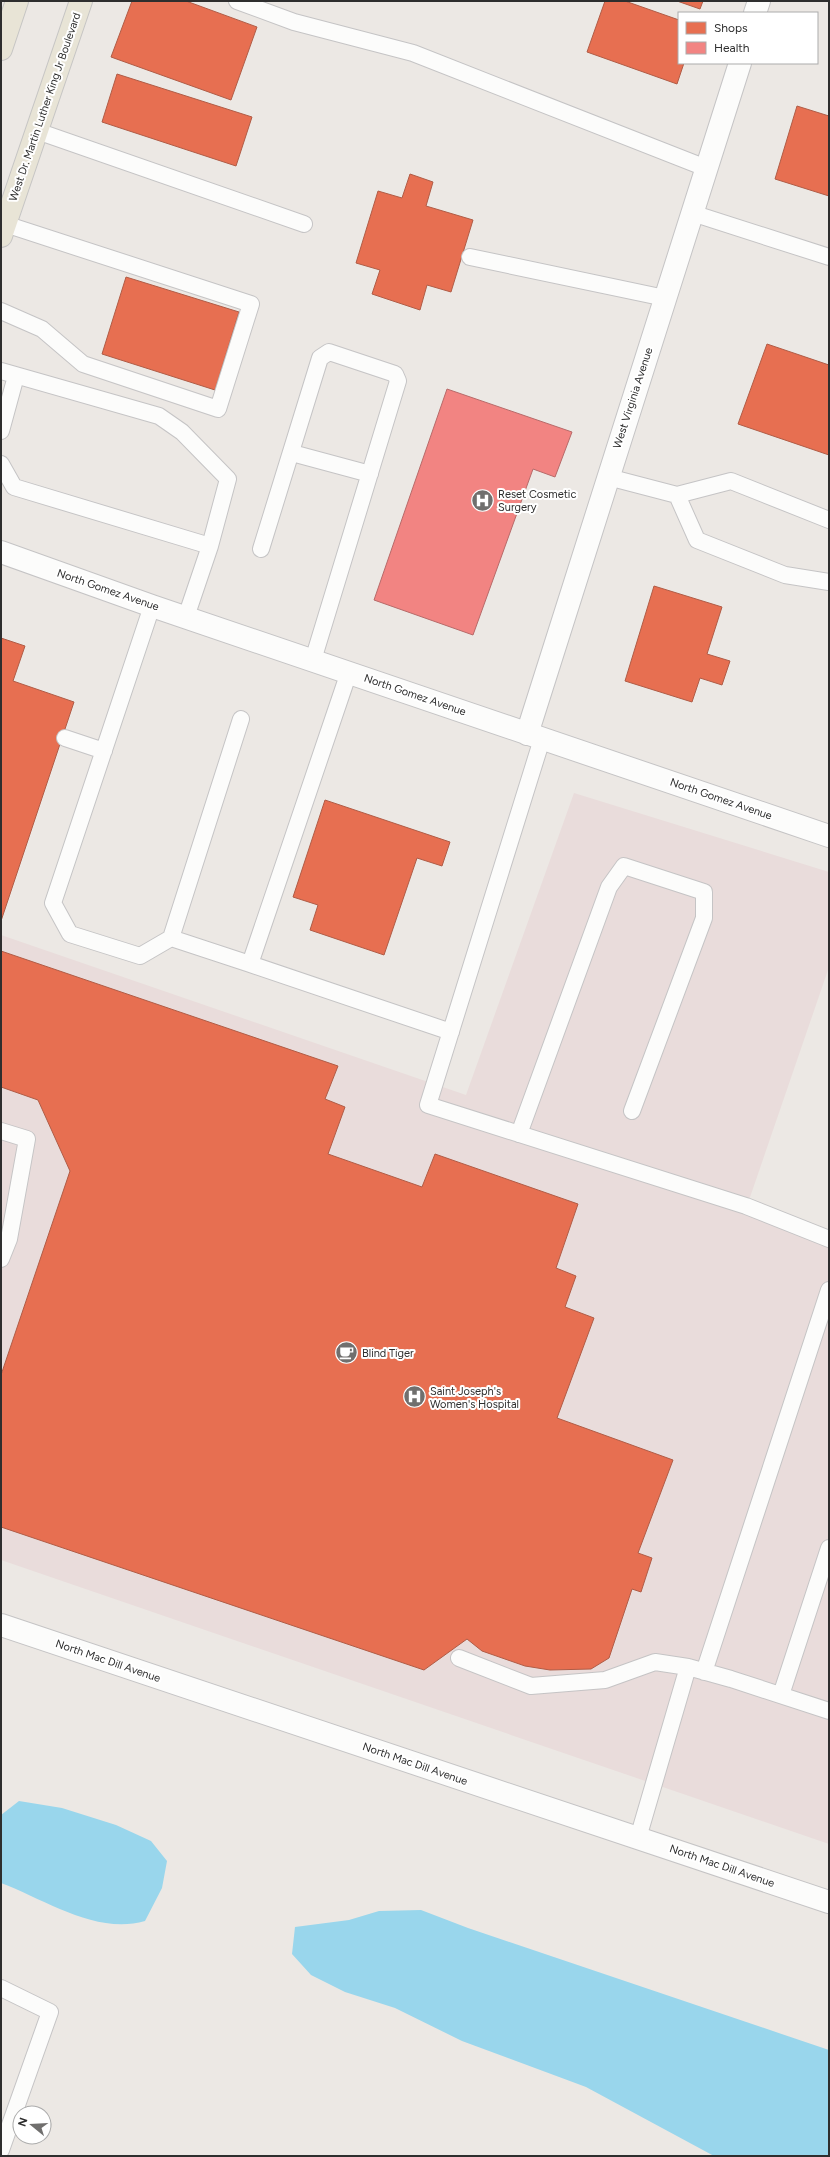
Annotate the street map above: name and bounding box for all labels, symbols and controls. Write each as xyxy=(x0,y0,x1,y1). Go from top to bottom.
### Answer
street label: West Dr. Martin Luther King Jr Boulevard xyxy=(6,11,84,203)
legend xyxy=(678,12,818,64)
text: Shops xyxy=(714,21,748,35)
text: Health xyxy=(714,41,750,55)
street label: West Virginia Avenue xyxy=(611,346,655,450)
hospital icon: Reset Cosmetic Surgery xyxy=(470,487,496,513)
place label: Reset Cosmetic Surgery xyxy=(498,488,576,514)
street label: North Gomez Avenue xyxy=(55,566,161,614)
street label: North Gomez Avenue xyxy=(362,671,468,719)
street label: North Gomez Avenue xyxy=(668,775,774,823)
cafe icon: Blind Tiger xyxy=(334,1340,360,1366)
place label: Blind Tiger xyxy=(362,1347,414,1360)
hospital icon: Saint Joseph's Women's Hospital xyxy=(402,1384,428,1410)
place label: Saint Joseph's Women's Hospital xyxy=(430,1385,519,1411)
street label: North Mac Dill Avenue xyxy=(54,1637,162,1685)
street label: North Mac Dill Avenue xyxy=(361,1740,469,1788)
street label: North Mac Dill Avenue xyxy=(668,1842,776,1890)
north arrow xyxy=(12,2105,52,2145)
text: N xyxy=(15,2116,30,2128)

